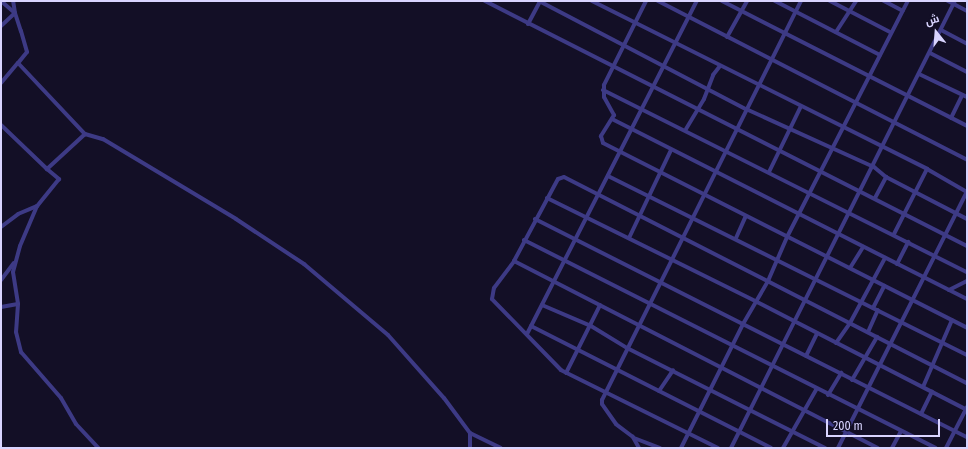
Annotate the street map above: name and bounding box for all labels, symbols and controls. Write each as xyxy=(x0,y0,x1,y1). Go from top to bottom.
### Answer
north arrow xyxy=(916,12,956,52)
text: ش xyxy=(924,12,941,28)
scale bar xyxy=(828,411,942,437)
text: 200 m xyxy=(833,419,863,433)

